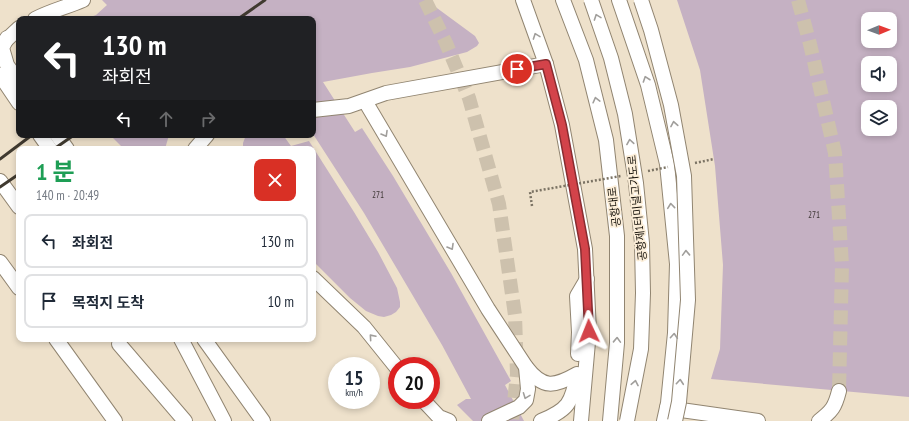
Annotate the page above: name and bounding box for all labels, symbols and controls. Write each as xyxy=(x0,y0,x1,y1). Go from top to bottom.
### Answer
north arrow xyxy=(861,12,897,48)
map controls xyxy=(861,12,897,136)
one-way arrow xyxy=(593,13,602,20)
text: 130 m xyxy=(102,26,166,63)
icon: left xyxy=(36,32,88,84)
one-way arrow xyxy=(533,33,541,40)
pin xyxy=(500,52,534,86)
button: sound xyxy=(861,56,897,92)
icon: arrive xyxy=(506,58,528,80)
text: 좌회전 xyxy=(102,65,152,88)
one-way arrow xyxy=(643,76,651,83)
one-way arrow xyxy=(592,97,601,104)
button: layers xyxy=(861,100,897,136)
icon: left xyxy=(113,108,135,130)
icon: ahead xyxy=(155,108,177,130)
icon: right xyxy=(197,108,219,130)
one-way arrow xyxy=(671,121,679,127)
one-way arrow xyxy=(381,130,388,137)
one-way arrow xyxy=(626,139,635,145)
street label: 공항제1터미널고가도로 xyxy=(624,154,650,262)
text: 1 분 xyxy=(36,156,74,187)
button: close xyxy=(254,159,296,201)
street label: 공항대로 xyxy=(605,186,623,228)
text: 140 m · 20:49 xyxy=(36,187,99,204)
house number: 271 xyxy=(372,189,384,200)
one-way arrow xyxy=(667,203,676,209)
house number: 271 xyxy=(808,209,820,220)
icon: left xyxy=(38,230,60,252)
text: 130 m xyxy=(261,232,294,251)
text: 좌회전 xyxy=(72,233,113,252)
one-way arrow xyxy=(446,243,453,250)
one-way arrow xyxy=(682,250,690,256)
icon: arrive xyxy=(38,290,60,312)
text: 10 m xyxy=(268,292,294,311)
text: 목적지 도착 xyxy=(72,293,144,312)
position arrow xyxy=(568,310,610,352)
one-way arrow xyxy=(670,333,679,339)
one-way arrow xyxy=(370,335,377,342)
one-way arrow xyxy=(613,337,621,343)
speed limit sign: 20 xyxy=(388,357,440,409)
text: 15 xyxy=(344,365,364,391)
one-way arrow xyxy=(676,379,685,386)
one-way arrow xyxy=(630,380,638,386)
text: km/h xyxy=(345,386,363,399)
one-way arrow xyxy=(522,393,530,400)

